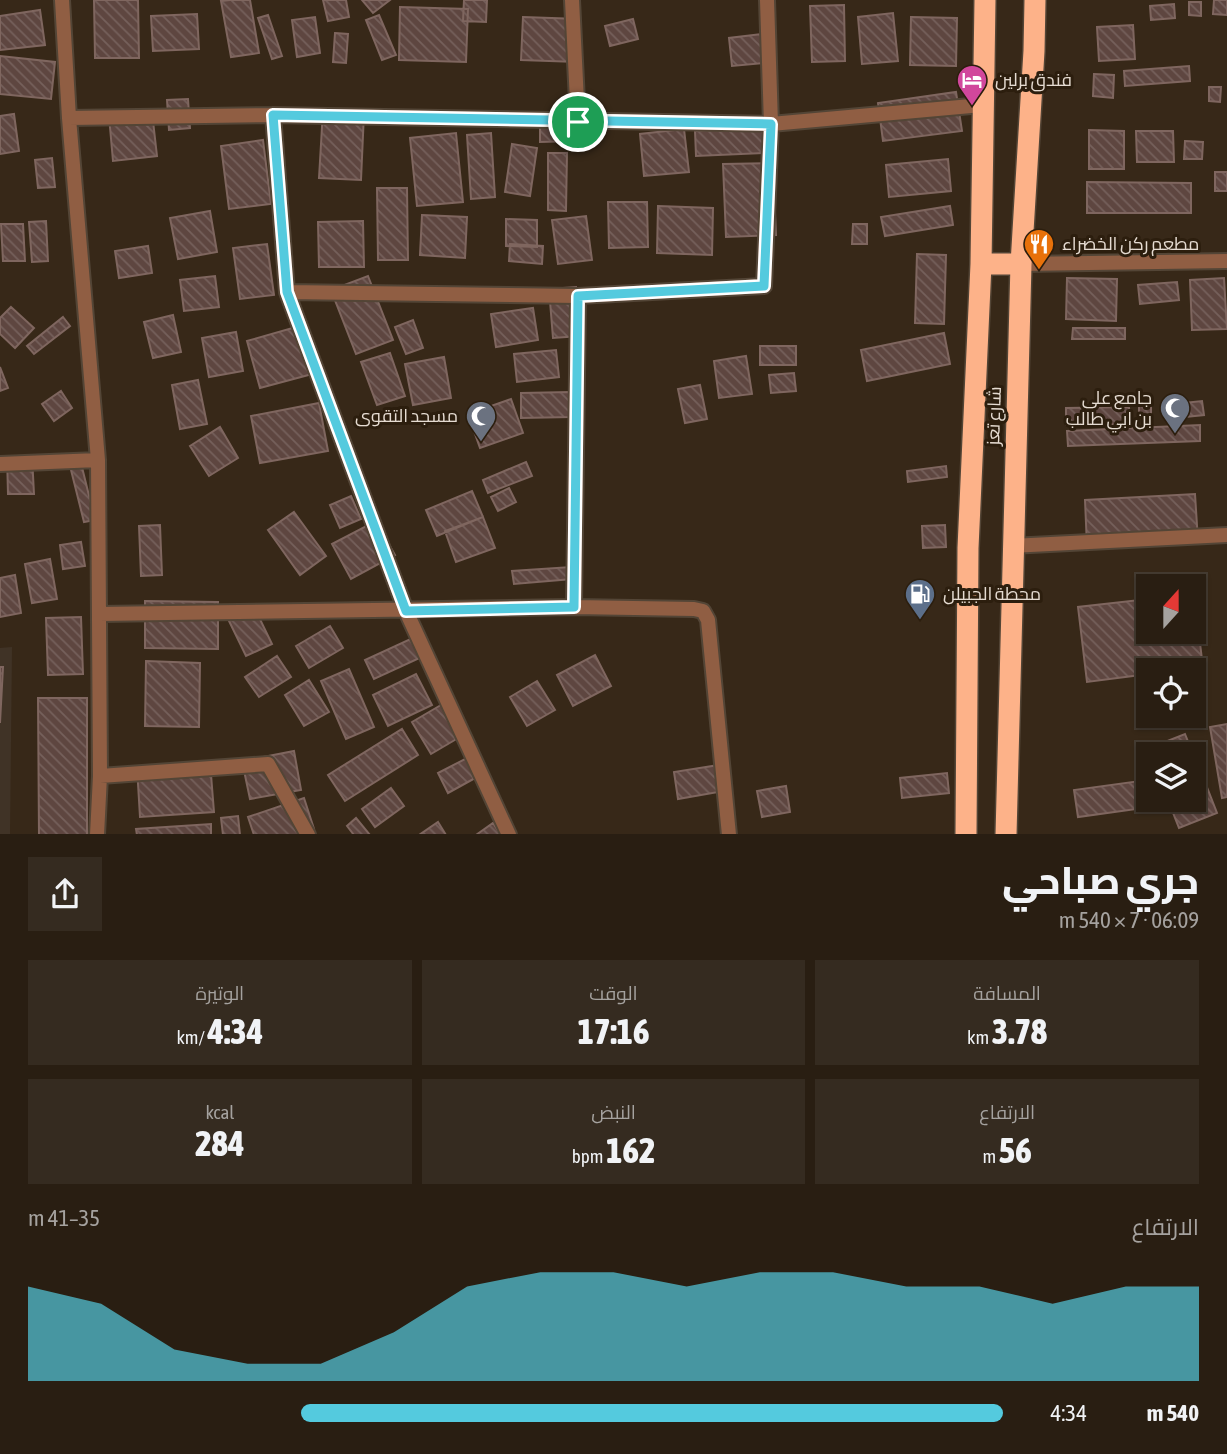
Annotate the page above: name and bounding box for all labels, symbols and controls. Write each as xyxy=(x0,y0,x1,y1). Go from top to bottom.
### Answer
hotel icon: فندق برلين xyxy=(955,63,989,107)
place label: فندق برلين xyxy=(995,69,1072,92)
pin xyxy=(548,92,608,152)
icon: arrive xyxy=(559,103,597,141)
restaurant icon: مطعم ركن الخضراء xyxy=(1022,227,1056,271)
place label: مطعم ركن الخضراء xyxy=(1062,233,1199,256)
street label: شارع تعز xyxy=(982,386,1007,447)
place label: جامع علي بن ابي طالب xyxy=(1066,387,1152,433)
mosque icon: جامع علي بن ابي طالب xyxy=(1158,391,1192,435)
mosque icon: مسجد التقوى xyxy=(464,399,498,443)
place label: مسجد التقوى xyxy=(355,405,458,427)
north arrow xyxy=(1136,574,1206,644)
map controls xyxy=(1136,574,1206,812)
fuel station icon: محطة الجبيلن xyxy=(903,577,937,621)
place label: محطة الجبيلن xyxy=(943,583,1041,605)
button: locate xyxy=(1136,658,1206,728)
button: layers xyxy=(1136,742,1206,812)
button: share xyxy=(28,857,102,931)
text: جري صباحي xyxy=(1002,859,1199,902)
text: 06:09 · 7 × 540 m xyxy=(1059,907,1199,933)
text: الوتيرة xyxy=(195,982,244,1004)
text: الوقت xyxy=(589,982,638,1004)
text: المسافة xyxy=(973,982,1041,1004)
text: 4:34 xyxy=(208,1011,263,1051)
text: 17:16 xyxy=(577,1011,650,1051)
text: 3.78 xyxy=(992,1011,1047,1051)
text: /km xyxy=(177,1026,208,1048)
text: km xyxy=(967,1026,992,1048)
text: kcal xyxy=(205,1101,234,1123)
text: النبض xyxy=(591,1101,636,1123)
text: الارتفاع xyxy=(979,1101,1035,1123)
text: 284 xyxy=(195,1123,245,1163)
text: 162 xyxy=(606,1130,655,1170)
text: 56 xyxy=(999,1130,1032,1170)
text: bpm xyxy=(572,1145,606,1167)
text: m xyxy=(983,1145,999,1167)
text: 35–41 m xyxy=(28,1205,100,1231)
text: الارتفاع xyxy=(1132,1214,1199,1240)
text: 4:34 xyxy=(1050,1400,1087,1426)
text: 540 m xyxy=(1147,1400,1199,1426)

